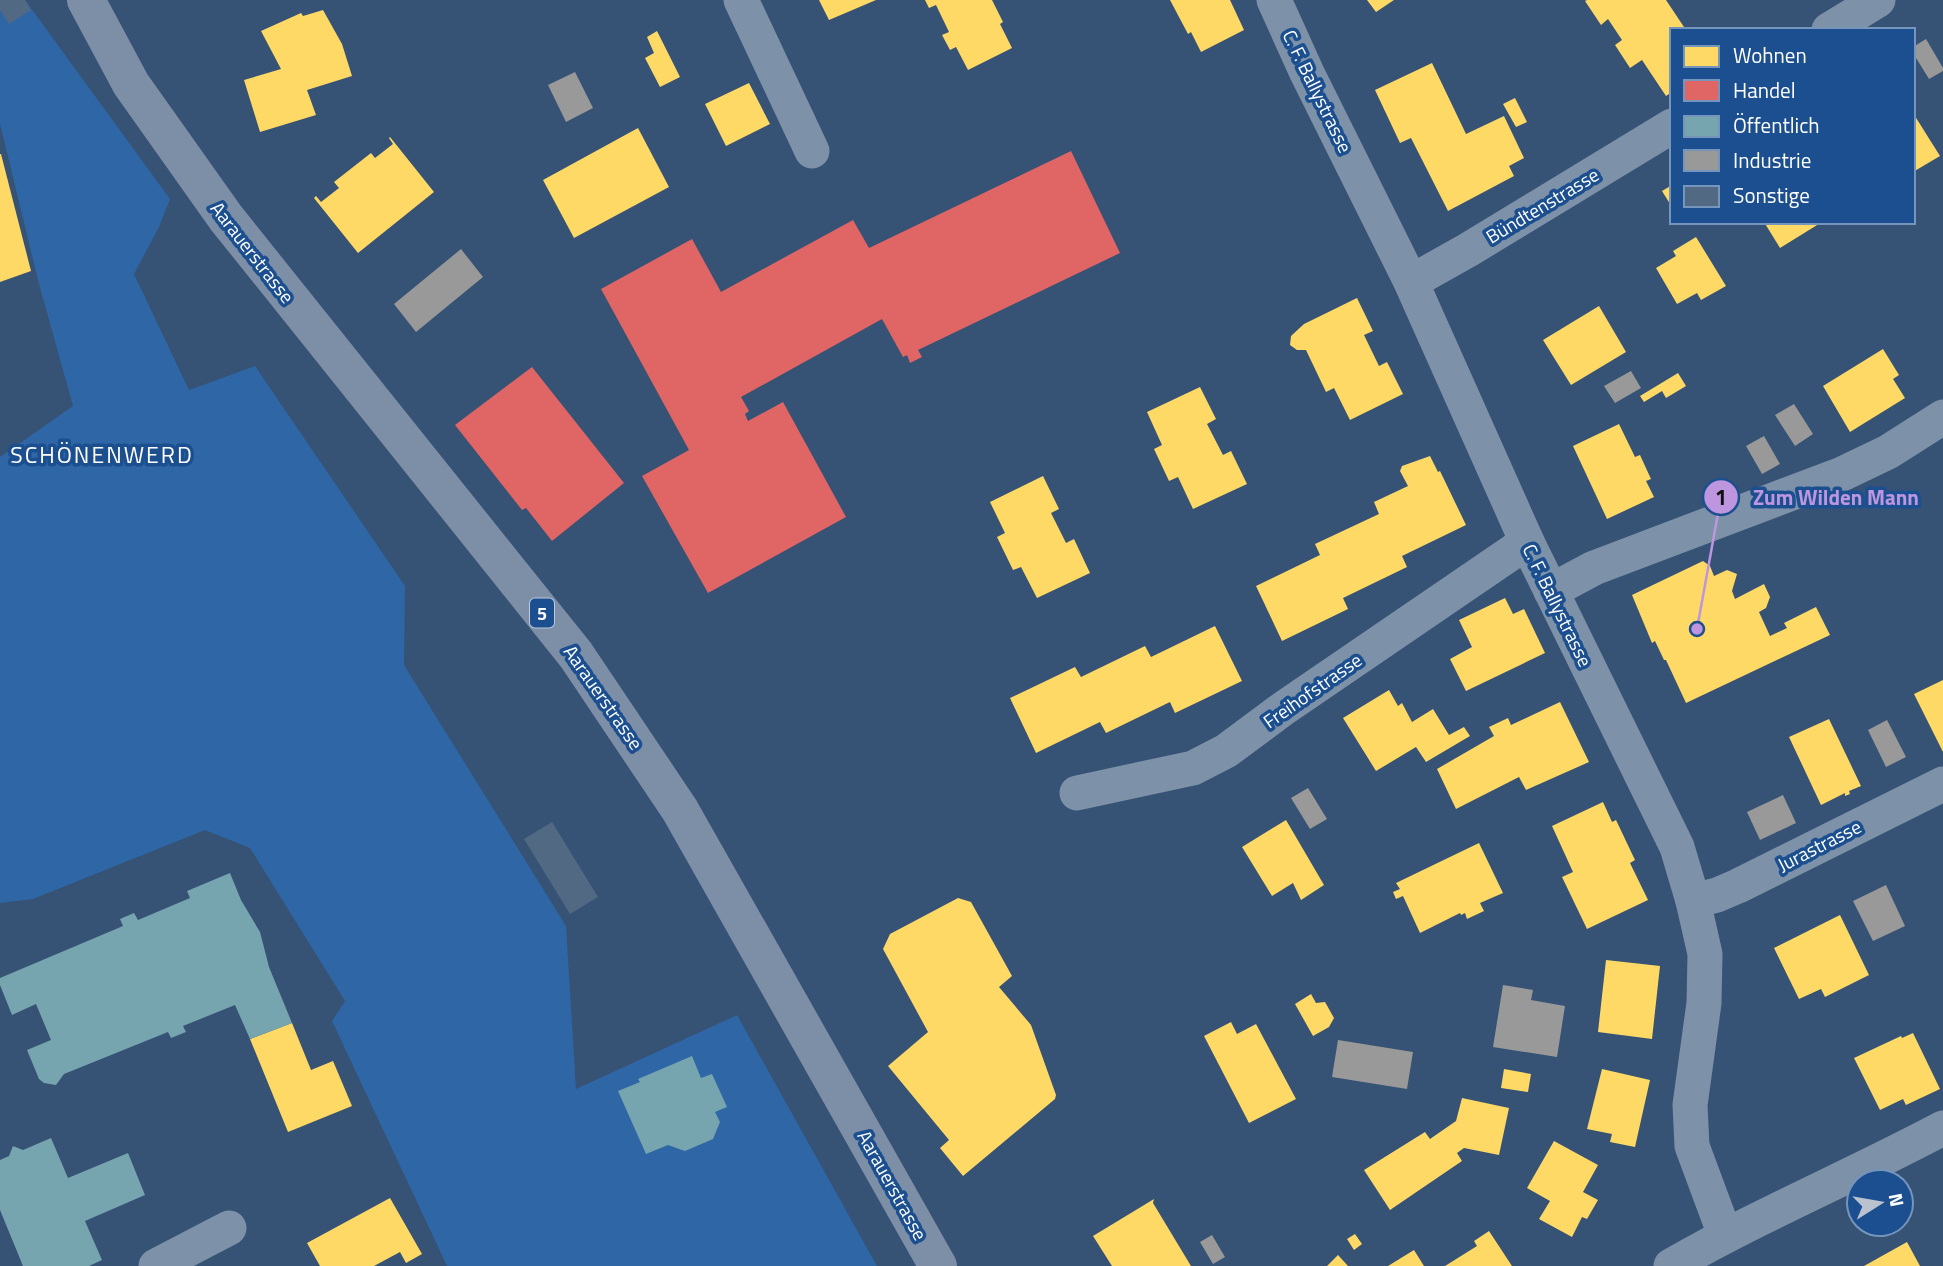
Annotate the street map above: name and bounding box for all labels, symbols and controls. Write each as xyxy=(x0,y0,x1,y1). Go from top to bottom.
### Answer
street label: C. F. Ballystrasse xyxy=(1276,25,1360,157)
legend xyxy=(1670,28,1915,224)
text: Wohnen xyxy=(1733,39,1807,71)
text: Handel xyxy=(1733,74,1796,106)
text: Öffentlich xyxy=(1733,109,1820,141)
text: Industrie xyxy=(1733,144,1811,176)
street label: Bündtenstrasse xyxy=(1480,160,1604,250)
text: Sonstige xyxy=(1733,179,1810,211)
street label: Aarauerstrasse xyxy=(204,195,302,309)
district label: SCHÖNENWERD xyxy=(10,437,194,472)
callout: Zum Wilden Mann xyxy=(1704,476,1933,518)
text: 1 xyxy=(1715,481,1727,513)
text: Zum Wilden Mann xyxy=(1753,481,1919,513)
street label: C. F. Ballystrasse xyxy=(1516,539,1600,671)
road number: 5 xyxy=(530,598,554,628)
street label: Aarauerstrasse xyxy=(557,639,651,755)
street label: Freihofstrasse xyxy=(1257,645,1367,735)
street label: Jurastrasse xyxy=(1772,812,1866,878)
street label: Aarauerstrasse xyxy=(851,1125,935,1245)
north arrow xyxy=(1845,1168,1915,1238)
text: N xyxy=(1882,1190,1913,1209)

